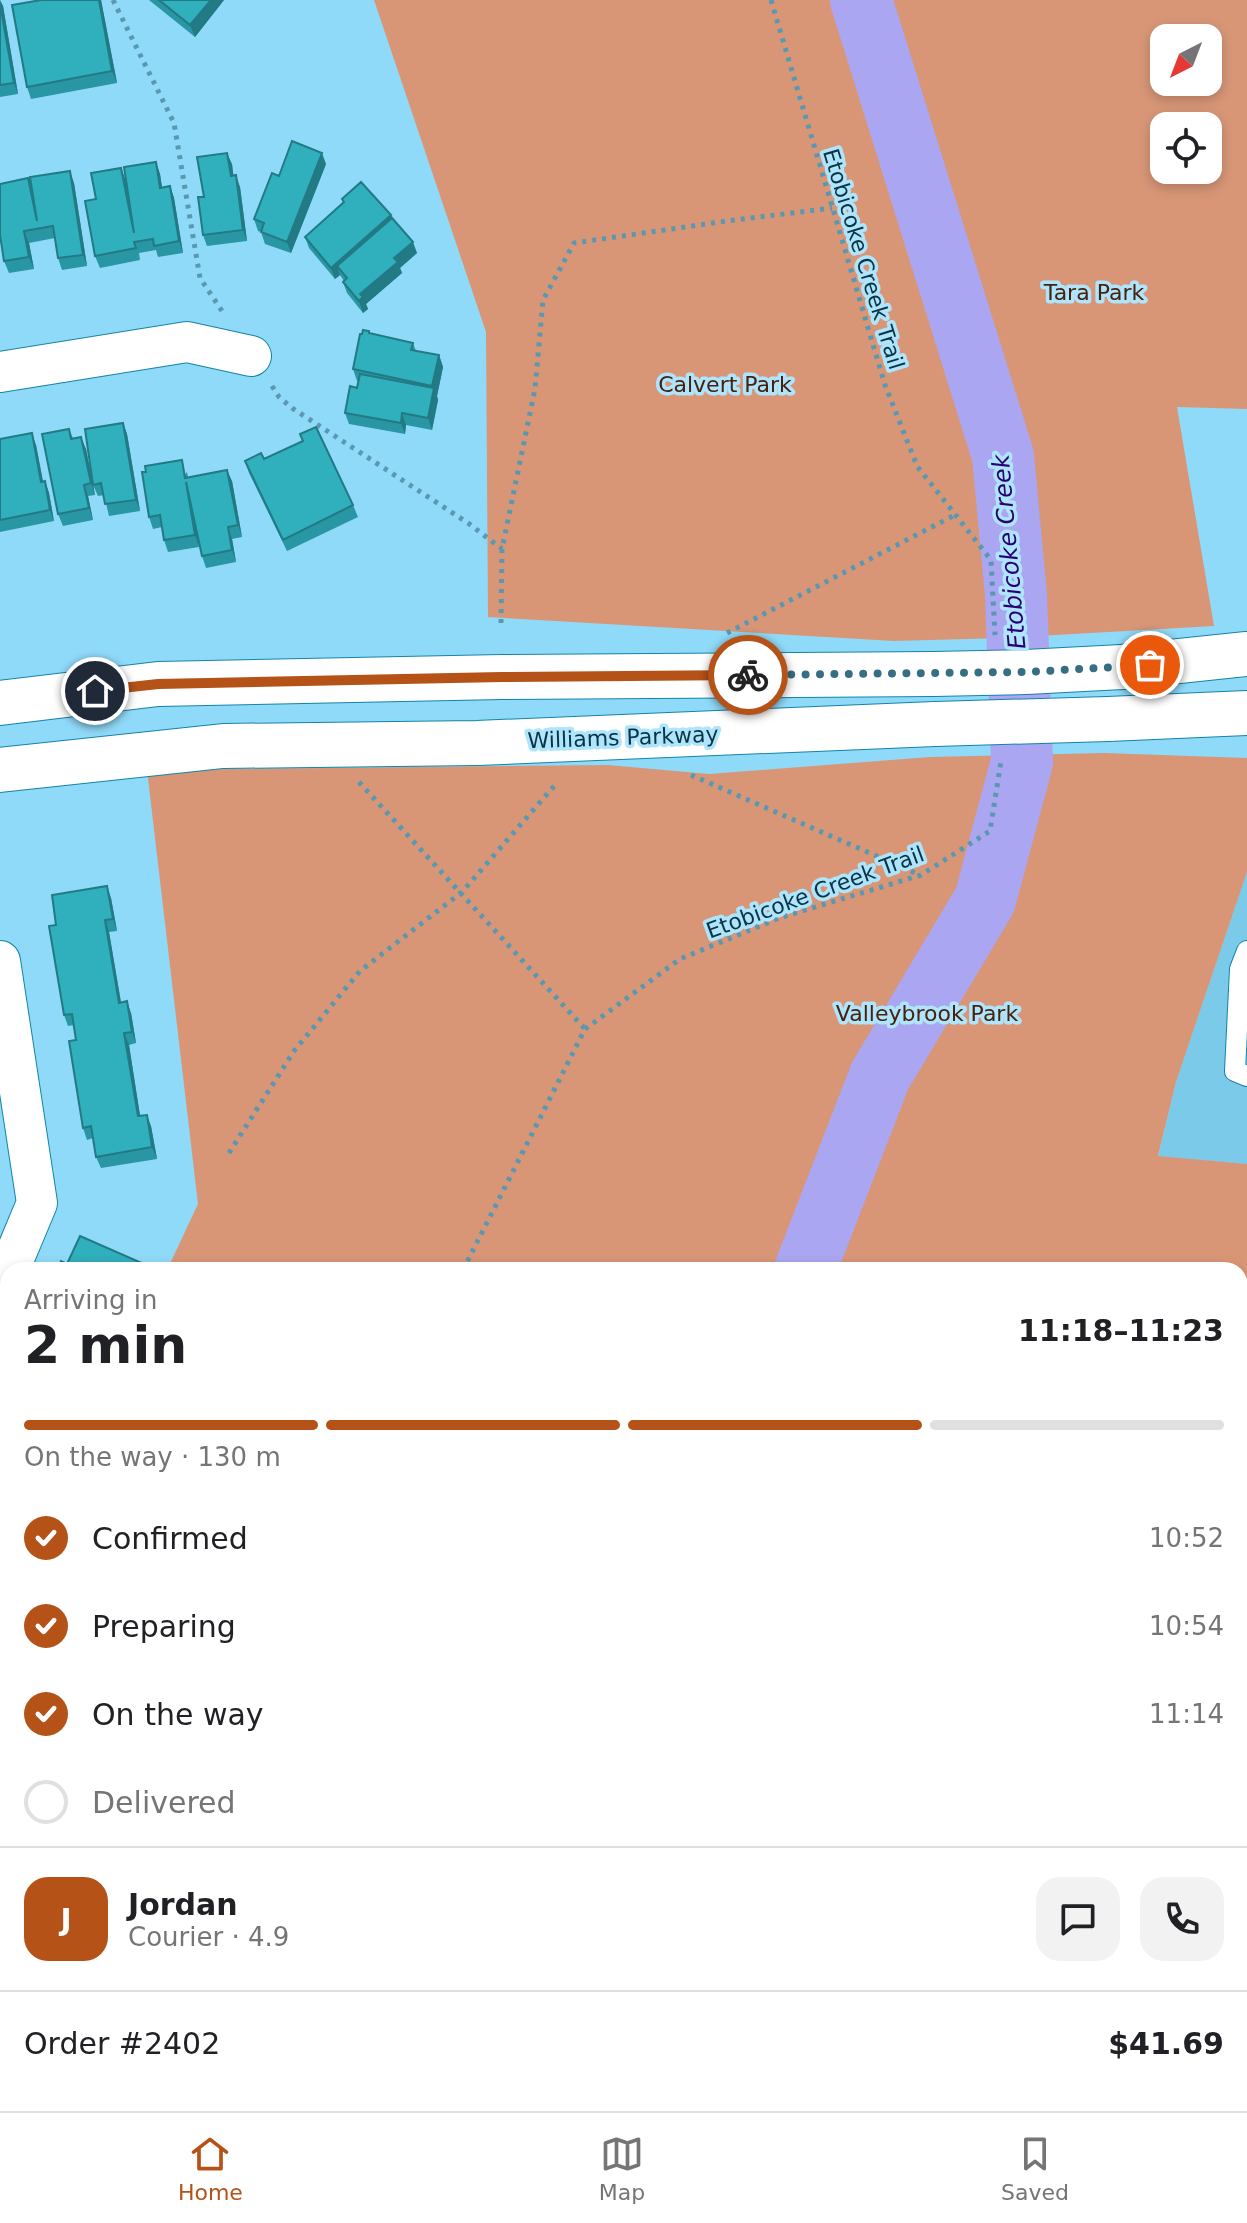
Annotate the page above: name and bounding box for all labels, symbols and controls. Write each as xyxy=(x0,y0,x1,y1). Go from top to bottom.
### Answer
north arrow xyxy=(1150,24,1222,96)
map controls xyxy=(1150,24,1222,184)
button: locate xyxy=(1150,112,1222,184)
street label: Etobicoke Creek Trail xyxy=(818,146,909,373)
park label: Tara Park xyxy=(1043,280,1144,305)
park label: Calvert Park xyxy=(658,372,792,397)
water label: Etobicoke Creek xyxy=(986,452,1031,651)
pin xyxy=(1116,631,1184,699)
courier xyxy=(708,635,788,715)
icon: bag xyxy=(1128,643,1172,687)
icon: bike xyxy=(726,653,770,697)
pin xyxy=(61,657,129,725)
icon: home xyxy=(73,669,117,713)
street label: Williams Parkway xyxy=(527,722,719,753)
street label: Etobicoke Creek Trail xyxy=(703,841,927,944)
park label: Valleybrook Park xyxy=(836,1001,1018,1026)
text: Arriving in xyxy=(24,1285,158,1315)
text: 11:18–11:23 xyxy=(1018,1313,1224,1348)
text: 2 min xyxy=(24,1315,187,1375)
text: On the way · 130 m xyxy=(24,1442,281,1472)
icon: check xyxy=(24,1516,68,1560)
text: Confirmed xyxy=(92,1521,248,1556)
text: 10:52 xyxy=(1149,1523,1224,1553)
icon: check xyxy=(24,1604,68,1648)
text: Preparing xyxy=(92,1609,236,1644)
text: 10:54 xyxy=(1149,1611,1224,1641)
icon: check xyxy=(24,1692,68,1736)
text: On the way xyxy=(92,1697,264,1732)
text: 11:14 xyxy=(1149,1699,1224,1729)
text: Delivered xyxy=(92,1785,236,1820)
button: chat xyxy=(1036,1877,1120,1961)
button: phone xyxy=(1140,1877,1224,1961)
text: Jordan xyxy=(128,1887,238,1922)
text: J xyxy=(60,1902,72,1937)
text: Courier · 4.9 xyxy=(128,1922,289,1952)
text: Order #2402 xyxy=(24,2026,220,2061)
text: $41.69 xyxy=(1108,2026,1224,2061)
tab: Home xyxy=(178,2132,243,2205)
tab: Map xyxy=(599,2132,645,2205)
tab: Saved xyxy=(1001,2132,1069,2205)

